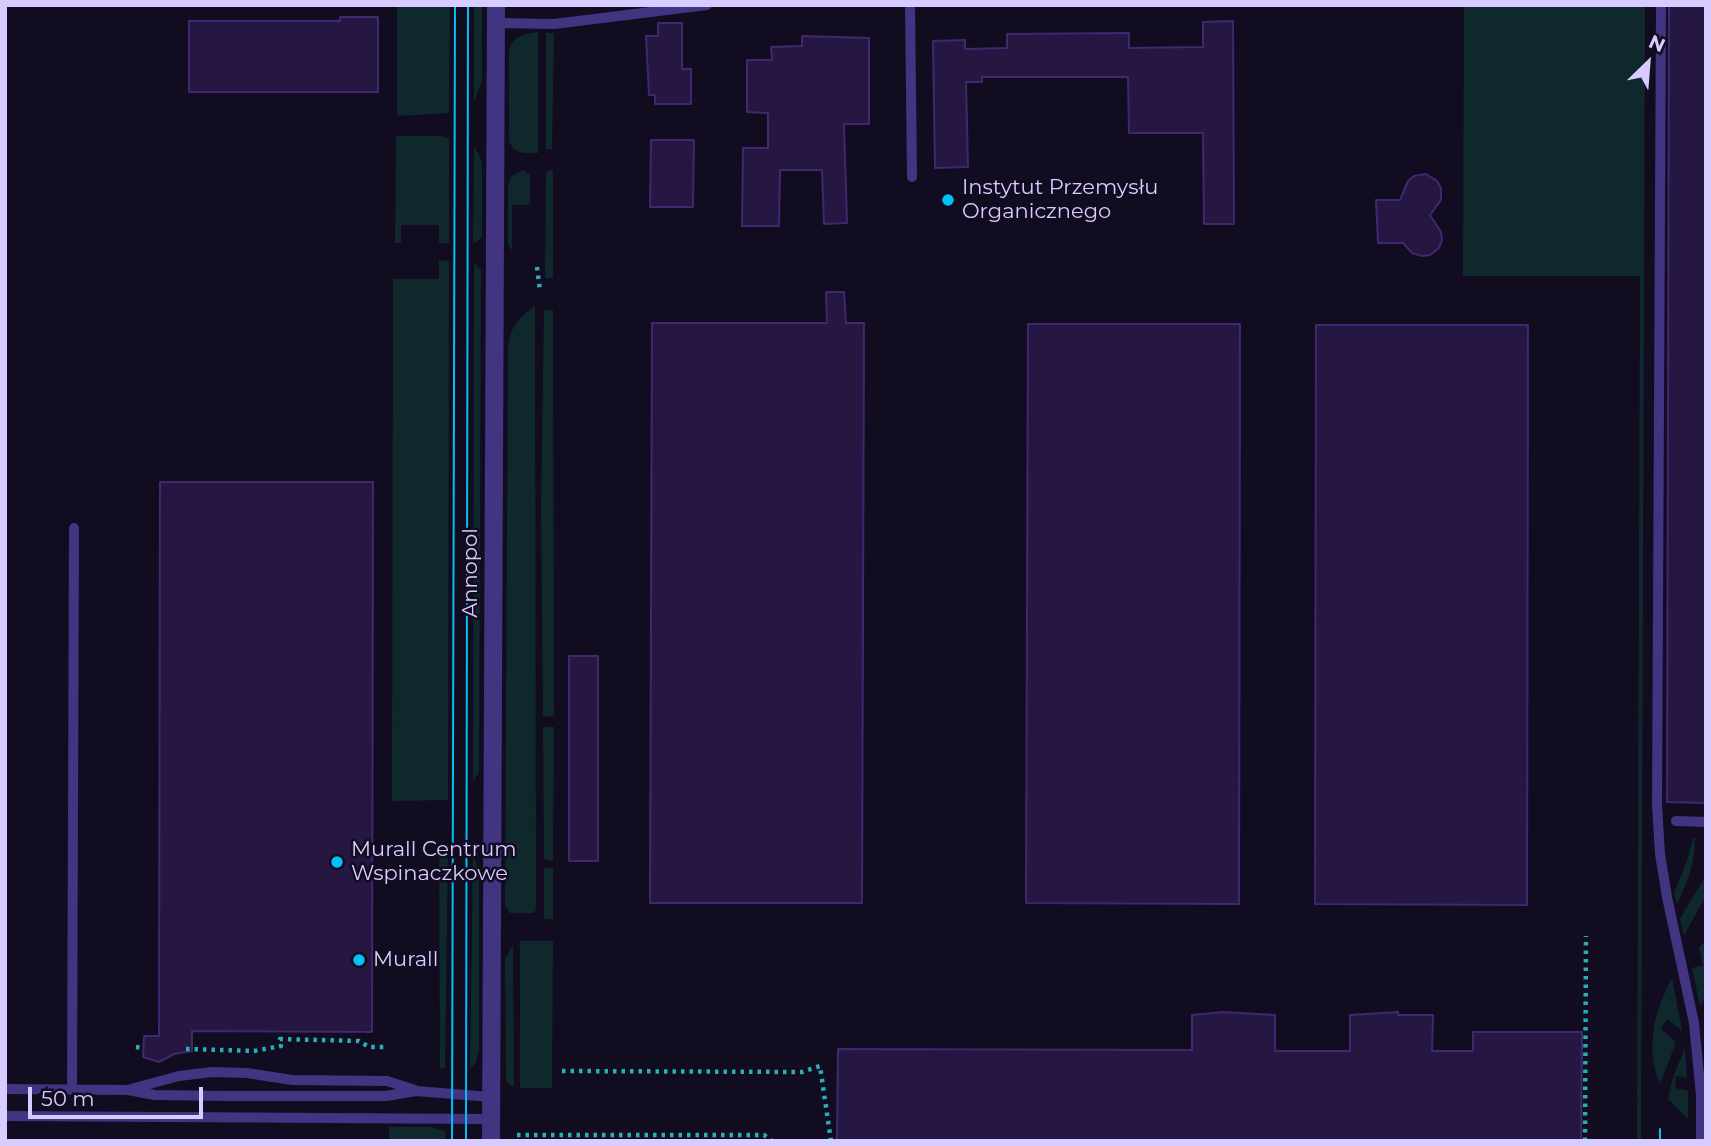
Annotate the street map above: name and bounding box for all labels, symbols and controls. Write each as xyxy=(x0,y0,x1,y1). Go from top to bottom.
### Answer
north arrow xyxy=(1613,28,1683,98)
text: N xyxy=(1645,30,1669,57)
place label: Instytut Przemysłu Organicznego xyxy=(962,175,1158,225)
marker: Instytut Przemysłu Organicznego xyxy=(940,192,956,208)
street label: Annopol xyxy=(458,528,484,618)
place label: Murall Centrum Wspinaczkowe xyxy=(351,837,517,887)
marker: Murall Centrum Wspinaczkowe xyxy=(329,854,345,870)
place label: Murall xyxy=(373,947,438,973)
marker: Murall xyxy=(351,952,367,968)
scale bar xyxy=(32,1072,206,1116)
text: 50 m xyxy=(41,1086,95,1111)

